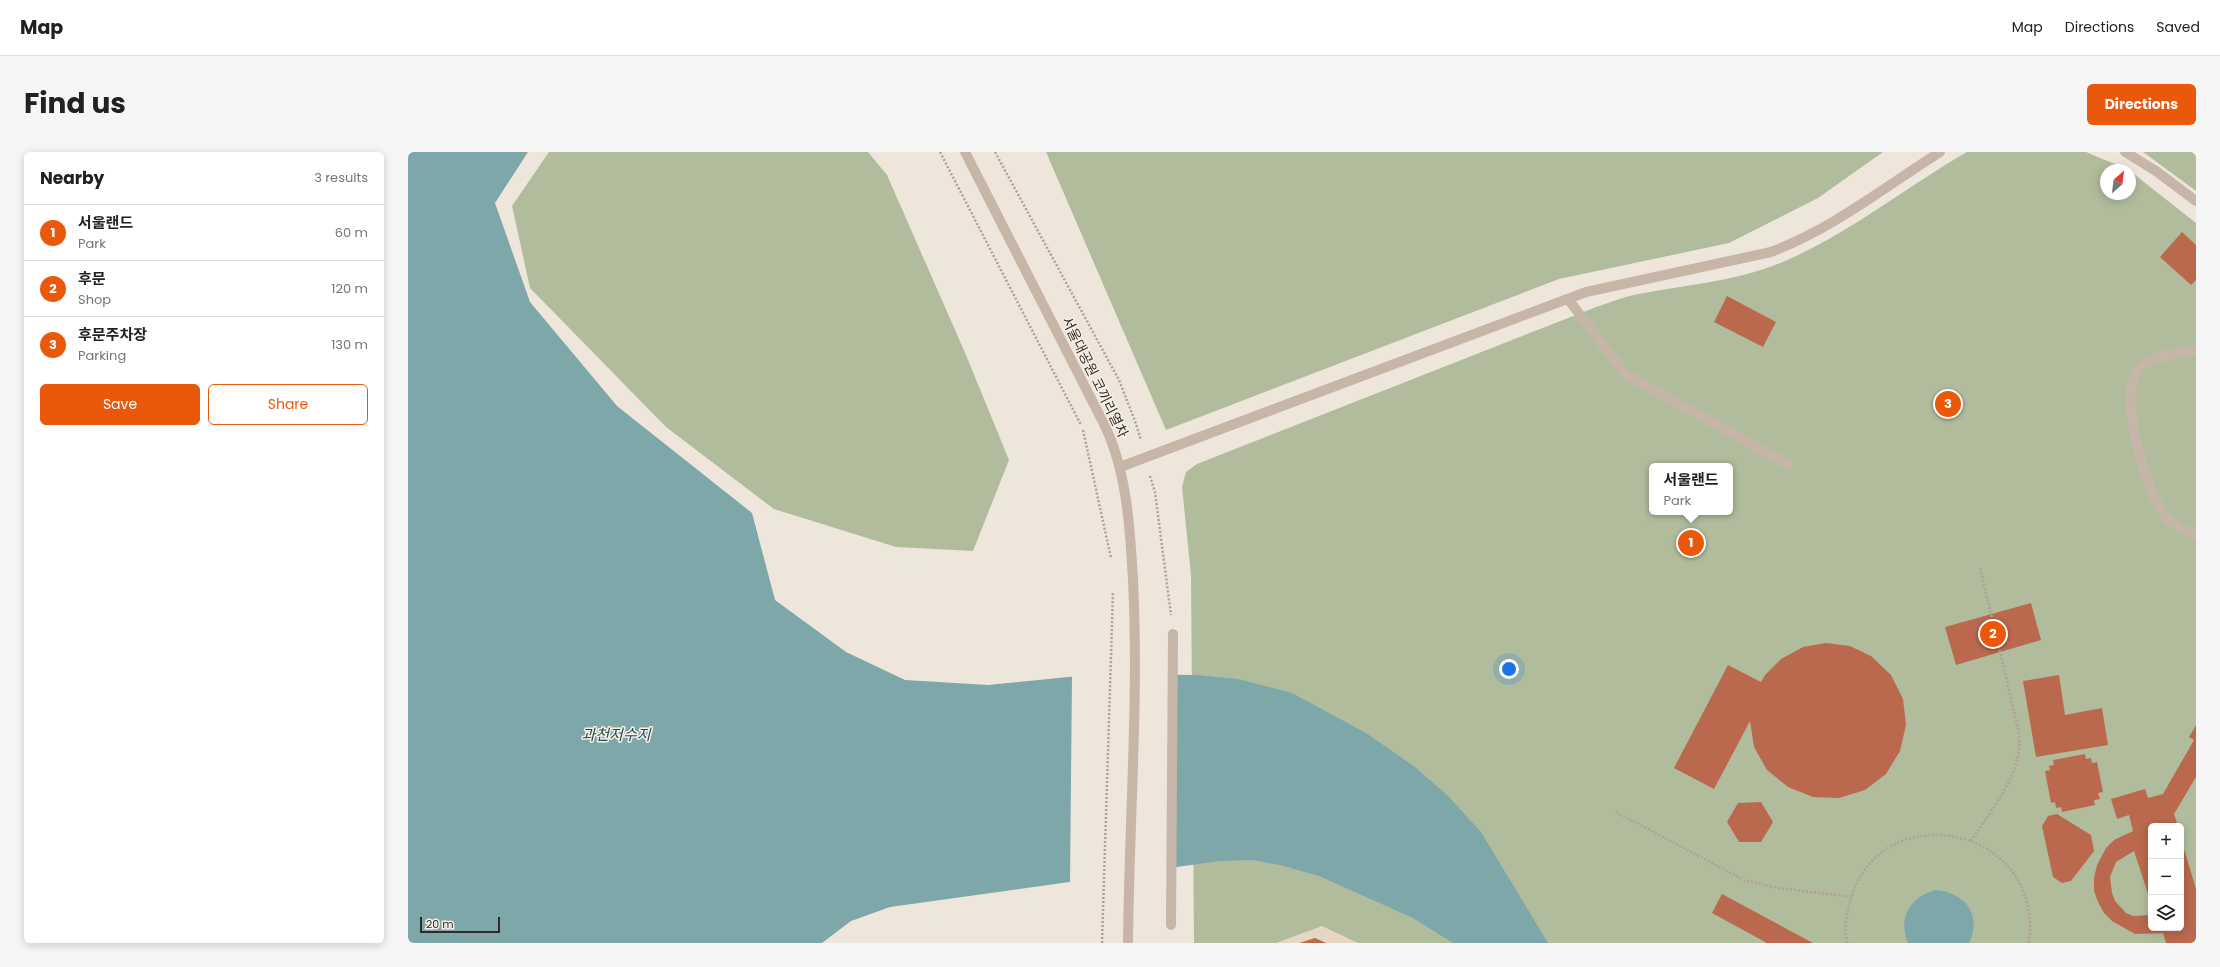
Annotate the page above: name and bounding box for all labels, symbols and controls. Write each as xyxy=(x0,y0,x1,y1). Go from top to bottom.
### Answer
text: Map xyxy=(20,14,63,41)
text: Map xyxy=(2012,17,2043,37)
text: Directions xyxy=(2065,17,2134,37)
text: Saved xyxy=(2156,17,2200,37)
text: Find us xyxy=(24,84,126,123)
button: Directions xyxy=(2087,84,2196,125)
north arrow xyxy=(2100,164,2136,200)
text: Nearby xyxy=(40,166,104,190)
text: 3 results xyxy=(314,168,368,187)
text: 서울랜드 xyxy=(78,212,133,233)
text: 1 xyxy=(51,223,55,242)
text: 60 m xyxy=(335,223,368,242)
text: Park xyxy=(78,234,106,253)
text: 후문 xyxy=(78,268,106,289)
text: 2 xyxy=(49,279,57,298)
text: 120 m xyxy=(331,279,368,298)
text: Shop xyxy=(78,290,111,309)
street label: 서울대공원 코끼리열차 xyxy=(1057,313,1133,441)
text: 후문주차장 xyxy=(78,324,147,345)
text: 3 xyxy=(49,335,57,354)
text: 130 m xyxy=(331,335,368,354)
text: Parking xyxy=(78,346,126,365)
button: Save xyxy=(40,384,200,425)
button: Share xyxy=(208,384,368,425)
pin: 3 xyxy=(1935,389,1961,419)
popup xyxy=(1649,463,1733,515)
text: 서울랜드 xyxy=(1663,469,1719,490)
text: Park xyxy=(1663,491,1691,510)
pin: 1 xyxy=(1678,528,1704,558)
pin: 2 xyxy=(1980,619,2006,649)
your location xyxy=(1499,659,1519,679)
water label: 과천저수지 xyxy=(581,724,652,745)
map controls xyxy=(2148,823,2184,931)
button: + xyxy=(2148,823,2184,859)
button: − xyxy=(2148,859,2184,895)
button: layers xyxy=(2148,895,2184,931)
scale bar xyxy=(420,915,500,934)
text: 20 m xyxy=(426,916,454,932)

